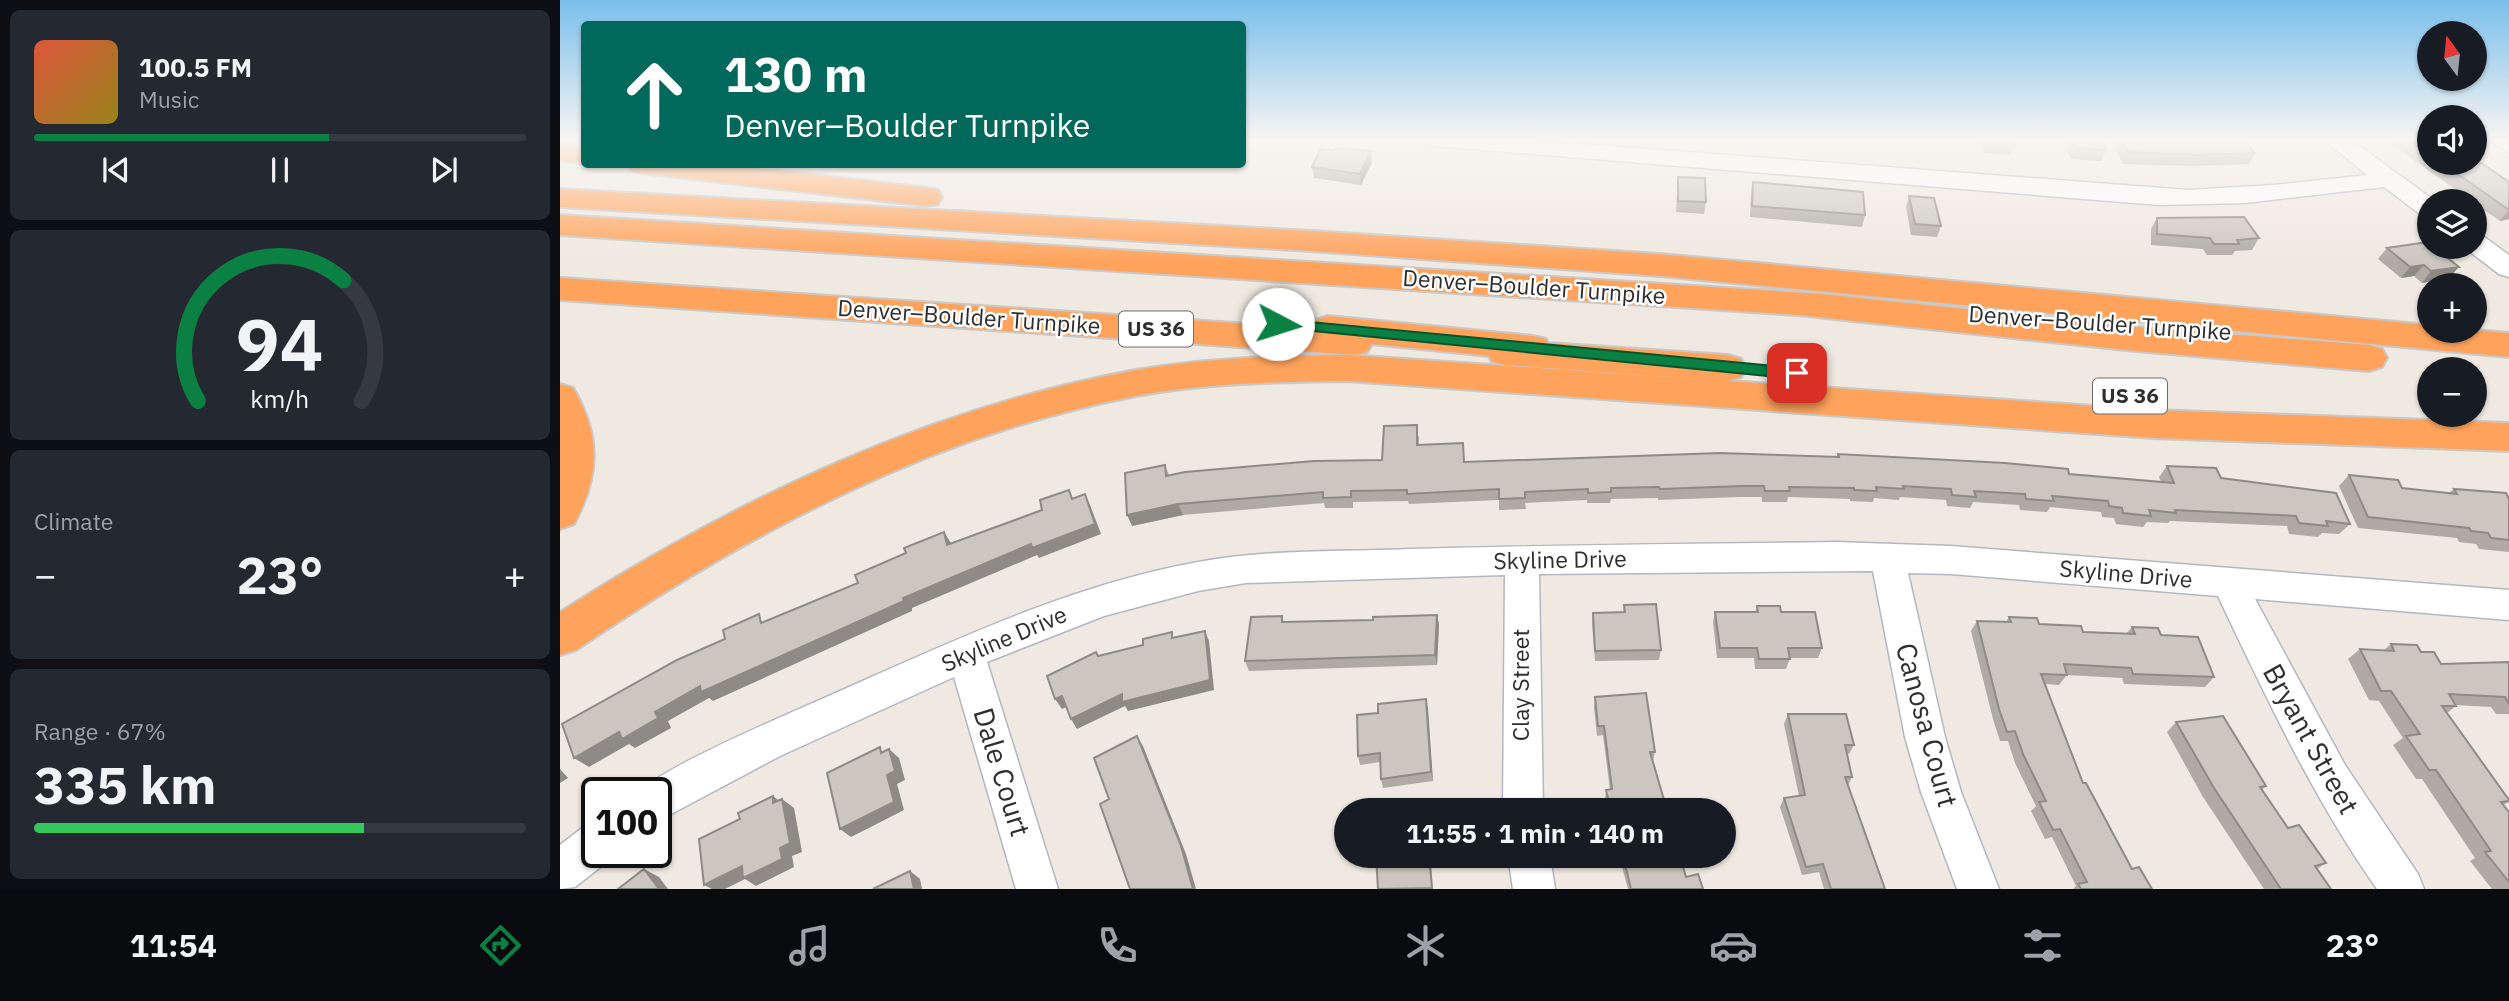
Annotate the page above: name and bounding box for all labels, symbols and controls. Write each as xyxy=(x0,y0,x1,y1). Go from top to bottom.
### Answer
north arrow xyxy=(2417,21,2487,91)
map controls xyxy=(2417,21,2487,427)
text: 130 m xyxy=(724,42,868,105)
icon: ahead xyxy=(609,49,700,140)
text: 100.5 FM xyxy=(139,50,252,84)
text: Music xyxy=(139,84,199,114)
text: Denver–Boulder Turnpike xyxy=(724,104,1090,146)
button: sound xyxy=(2417,105,2487,175)
icon: previous xyxy=(97,151,135,189)
icon: pause xyxy=(261,151,299,189)
icon: next xyxy=(425,151,463,189)
button: layers xyxy=(2417,189,2487,259)
street label: Denver–Boulder Turnpike xyxy=(1402,262,1666,310)
button: + xyxy=(2417,273,2487,343)
position arrow xyxy=(1241,287,1315,361)
street label: Denver–Boulder Turnpike xyxy=(837,292,1101,340)
text: 94 xyxy=(236,296,324,391)
street label: Denver–Boulder Turnpike xyxy=(1968,298,2232,346)
road number: US 36 xyxy=(1119,312,1193,346)
pin xyxy=(1767,343,1827,403)
icon: arrive xyxy=(1778,354,1816,392)
button: − xyxy=(2417,357,2487,427)
road number: US 36 xyxy=(2093,378,2167,414)
text: km/h xyxy=(251,381,309,414)
text: Climate xyxy=(34,506,113,536)
text: 23° xyxy=(237,541,323,608)
street label: Skyline Drive xyxy=(1493,543,1627,575)
text: − xyxy=(34,550,57,599)
text: + xyxy=(503,550,526,599)
street label: Skyline Drive xyxy=(2058,552,2194,594)
street label: Skyline Drive xyxy=(936,598,1071,678)
street label: Clay Street xyxy=(1505,629,1535,741)
street label: Canosa Court xyxy=(1888,639,1967,811)
street label: Bryant Street xyxy=(2255,657,2368,821)
street label: Dale Court xyxy=(965,703,1040,841)
text: Range · 67% xyxy=(34,716,166,746)
text: 335 km xyxy=(34,751,216,818)
speed limit sign: 100 xyxy=(581,777,672,868)
text: 11:55 · 1 min · 140 m xyxy=(1406,816,1664,850)
icon: directions xyxy=(476,921,525,970)
icon: music xyxy=(785,921,834,970)
icon: phone xyxy=(1093,921,1142,970)
icon: climate xyxy=(1401,921,1450,970)
icon: car xyxy=(1709,921,1758,970)
icon: filters xyxy=(2018,921,2067,970)
text: 11:54 xyxy=(130,924,217,966)
text: 23° xyxy=(2326,924,2379,966)

